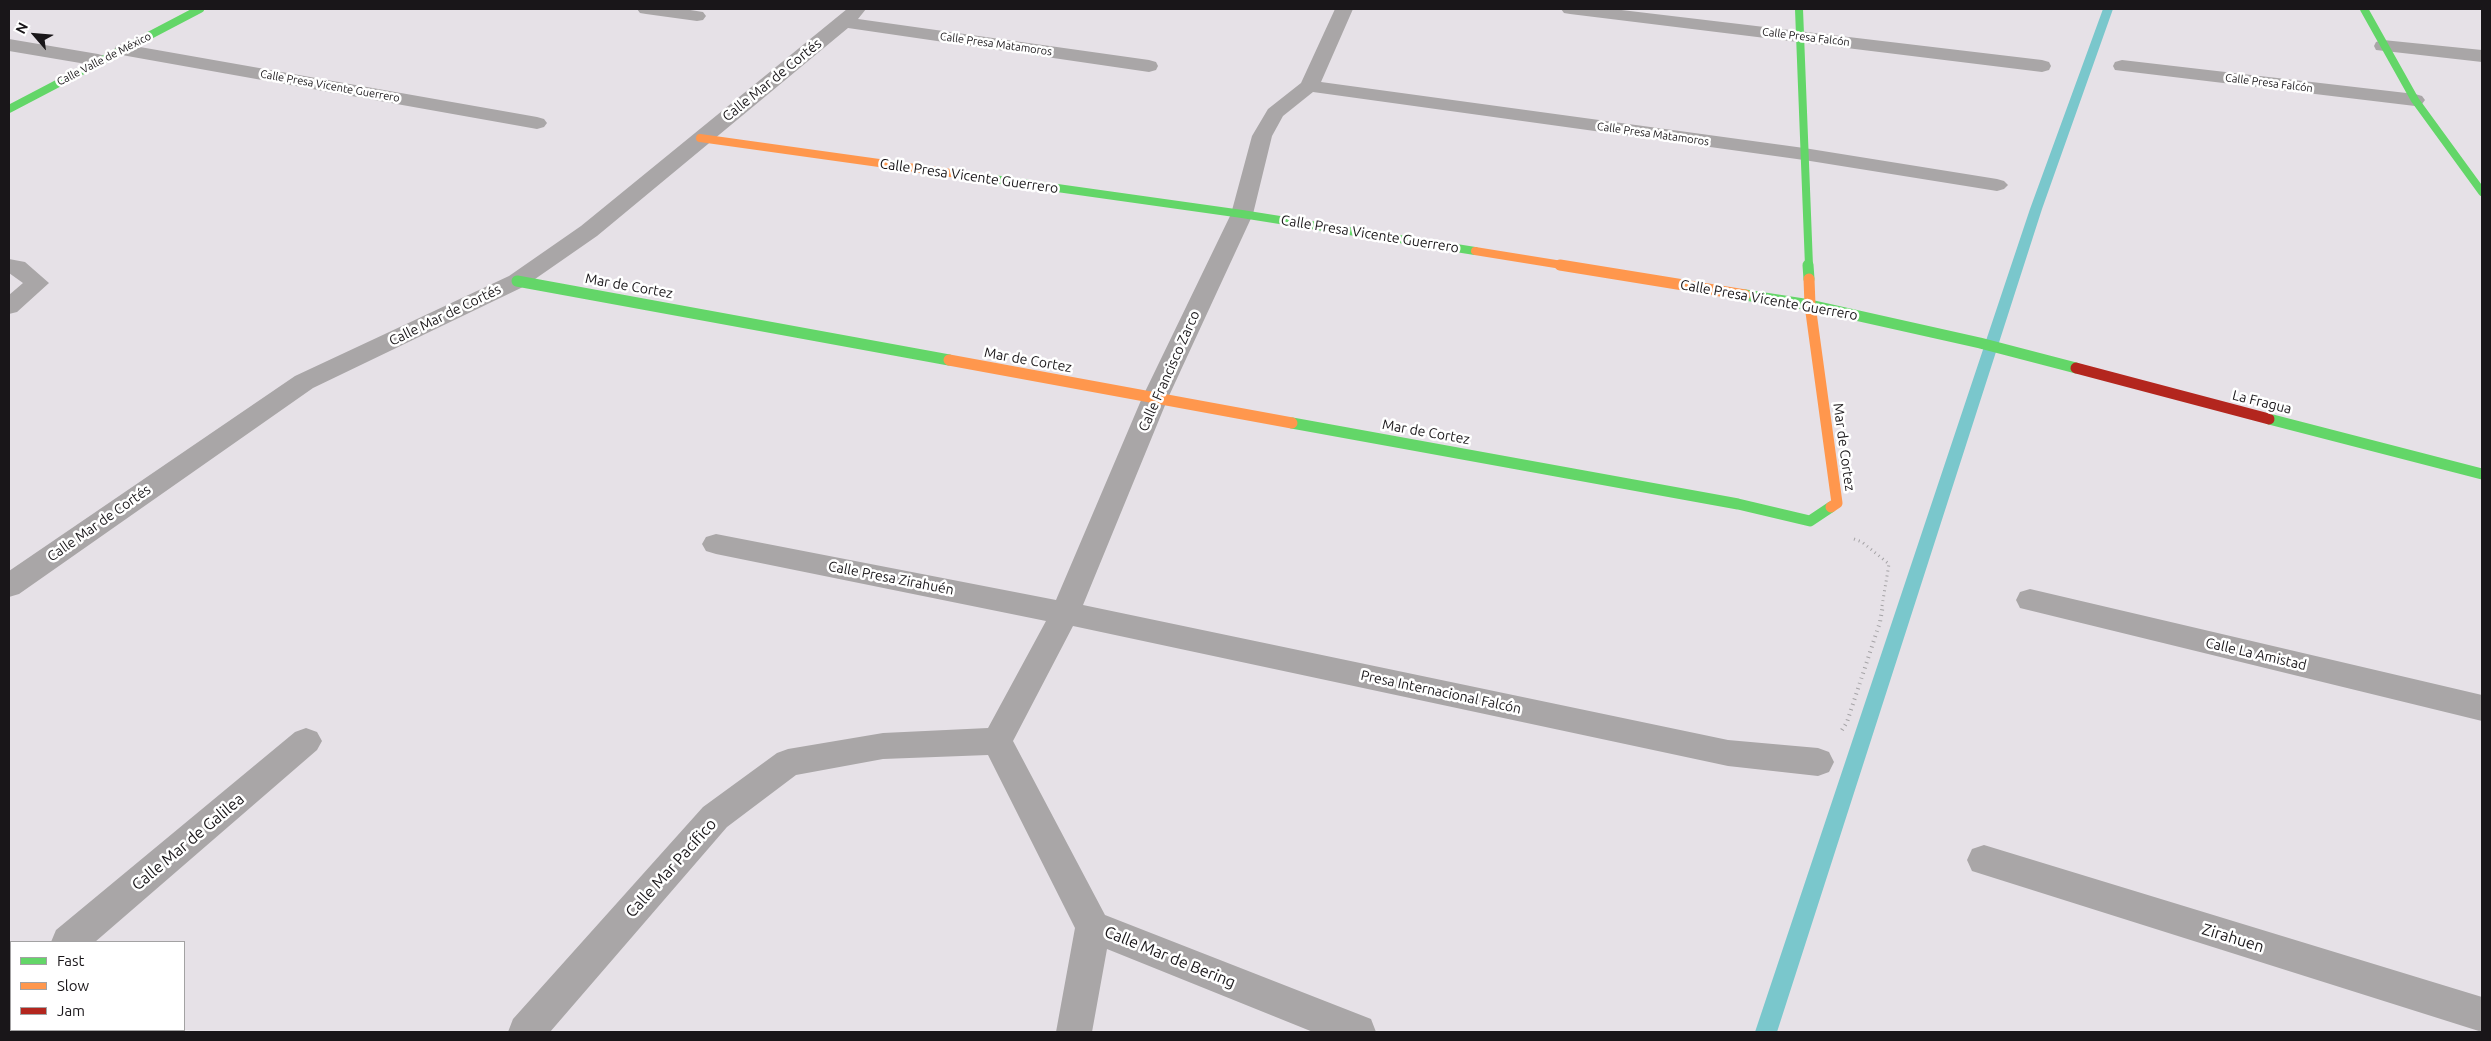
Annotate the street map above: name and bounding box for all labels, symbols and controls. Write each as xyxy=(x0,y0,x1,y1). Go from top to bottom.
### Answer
north arrow xyxy=(10,10,60,60)
text: N xyxy=(12,20,31,36)
street label: Calle Presa Falcón xyxy=(1761,25,1851,49)
street label: Calle Valle de México xyxy=(55,30,153,88)
street label: Calle Presa Matamoros xyxy=(939,30,1053,58)
street label: Calle Mar de Cortés xyxy=(719,35,825,125)
street label: Calle Presa Vicente Guerrero xyxy=(259,67,401,105)
street label: Calle Presa Falcón xyxy=(2224,71,2314,95)
street label: Calle Presa Matamoros xyxy=(1596,120,1710,148)
street label: Calle Presa Vicente Guerrero xyxy=(879,155,1059,197)
street label: Calle Presa Vicente Guerrero xyxy=(1280,212,1460,256)
street label: Mar de Cortez xyxy=(584,270,674,302)
street label: Calle Presa Vicente Guerrero xyxy=(1679,276,1859,324)
street label: Calle Mar de Cortés xyxy=(386,281,504,349)
street label: Calle Francisco Zarco xyxy=(1135,308,1203,434)
street label: Mar de Cortez xyxy=(983,344,1073,376)
street label: La Fragua xyxy=(2231,387,2293,417)
street label: Mar de Cortez xyxy=(1830,402,1858,492)
street label: Mar de Cortez xyxy=(1381,416,1471,448)
street label: Calle Mar de Cortés xyxy=(44,481,154,565)
street label: Calle Presa Zirahuén xyxy=(827,558,955,598)
street label: Calle La Amistad xyxy=(2204,634,2308,674)
street label: Presa Internacional Falcón xyxy=(1359,667,1523,717)
street label: Calle Mar de Galilea xyxy=(128,789,248,895)
street label: Calle Mar Pacífico xyxy=(622,815,720,921)
street label: Zirahuen xyxy=(2200,920,2266,956)
street label: Calle Mar de Bering xyxy=(1102,922,1238,992)
legend xyxy=(10,941,185,1031)
text: Fast xyxy=(57,952,84,969)
text: Slow xyxy=(57,977,89,994)
text: Jam xyxy=(57,1002,85,1019)

